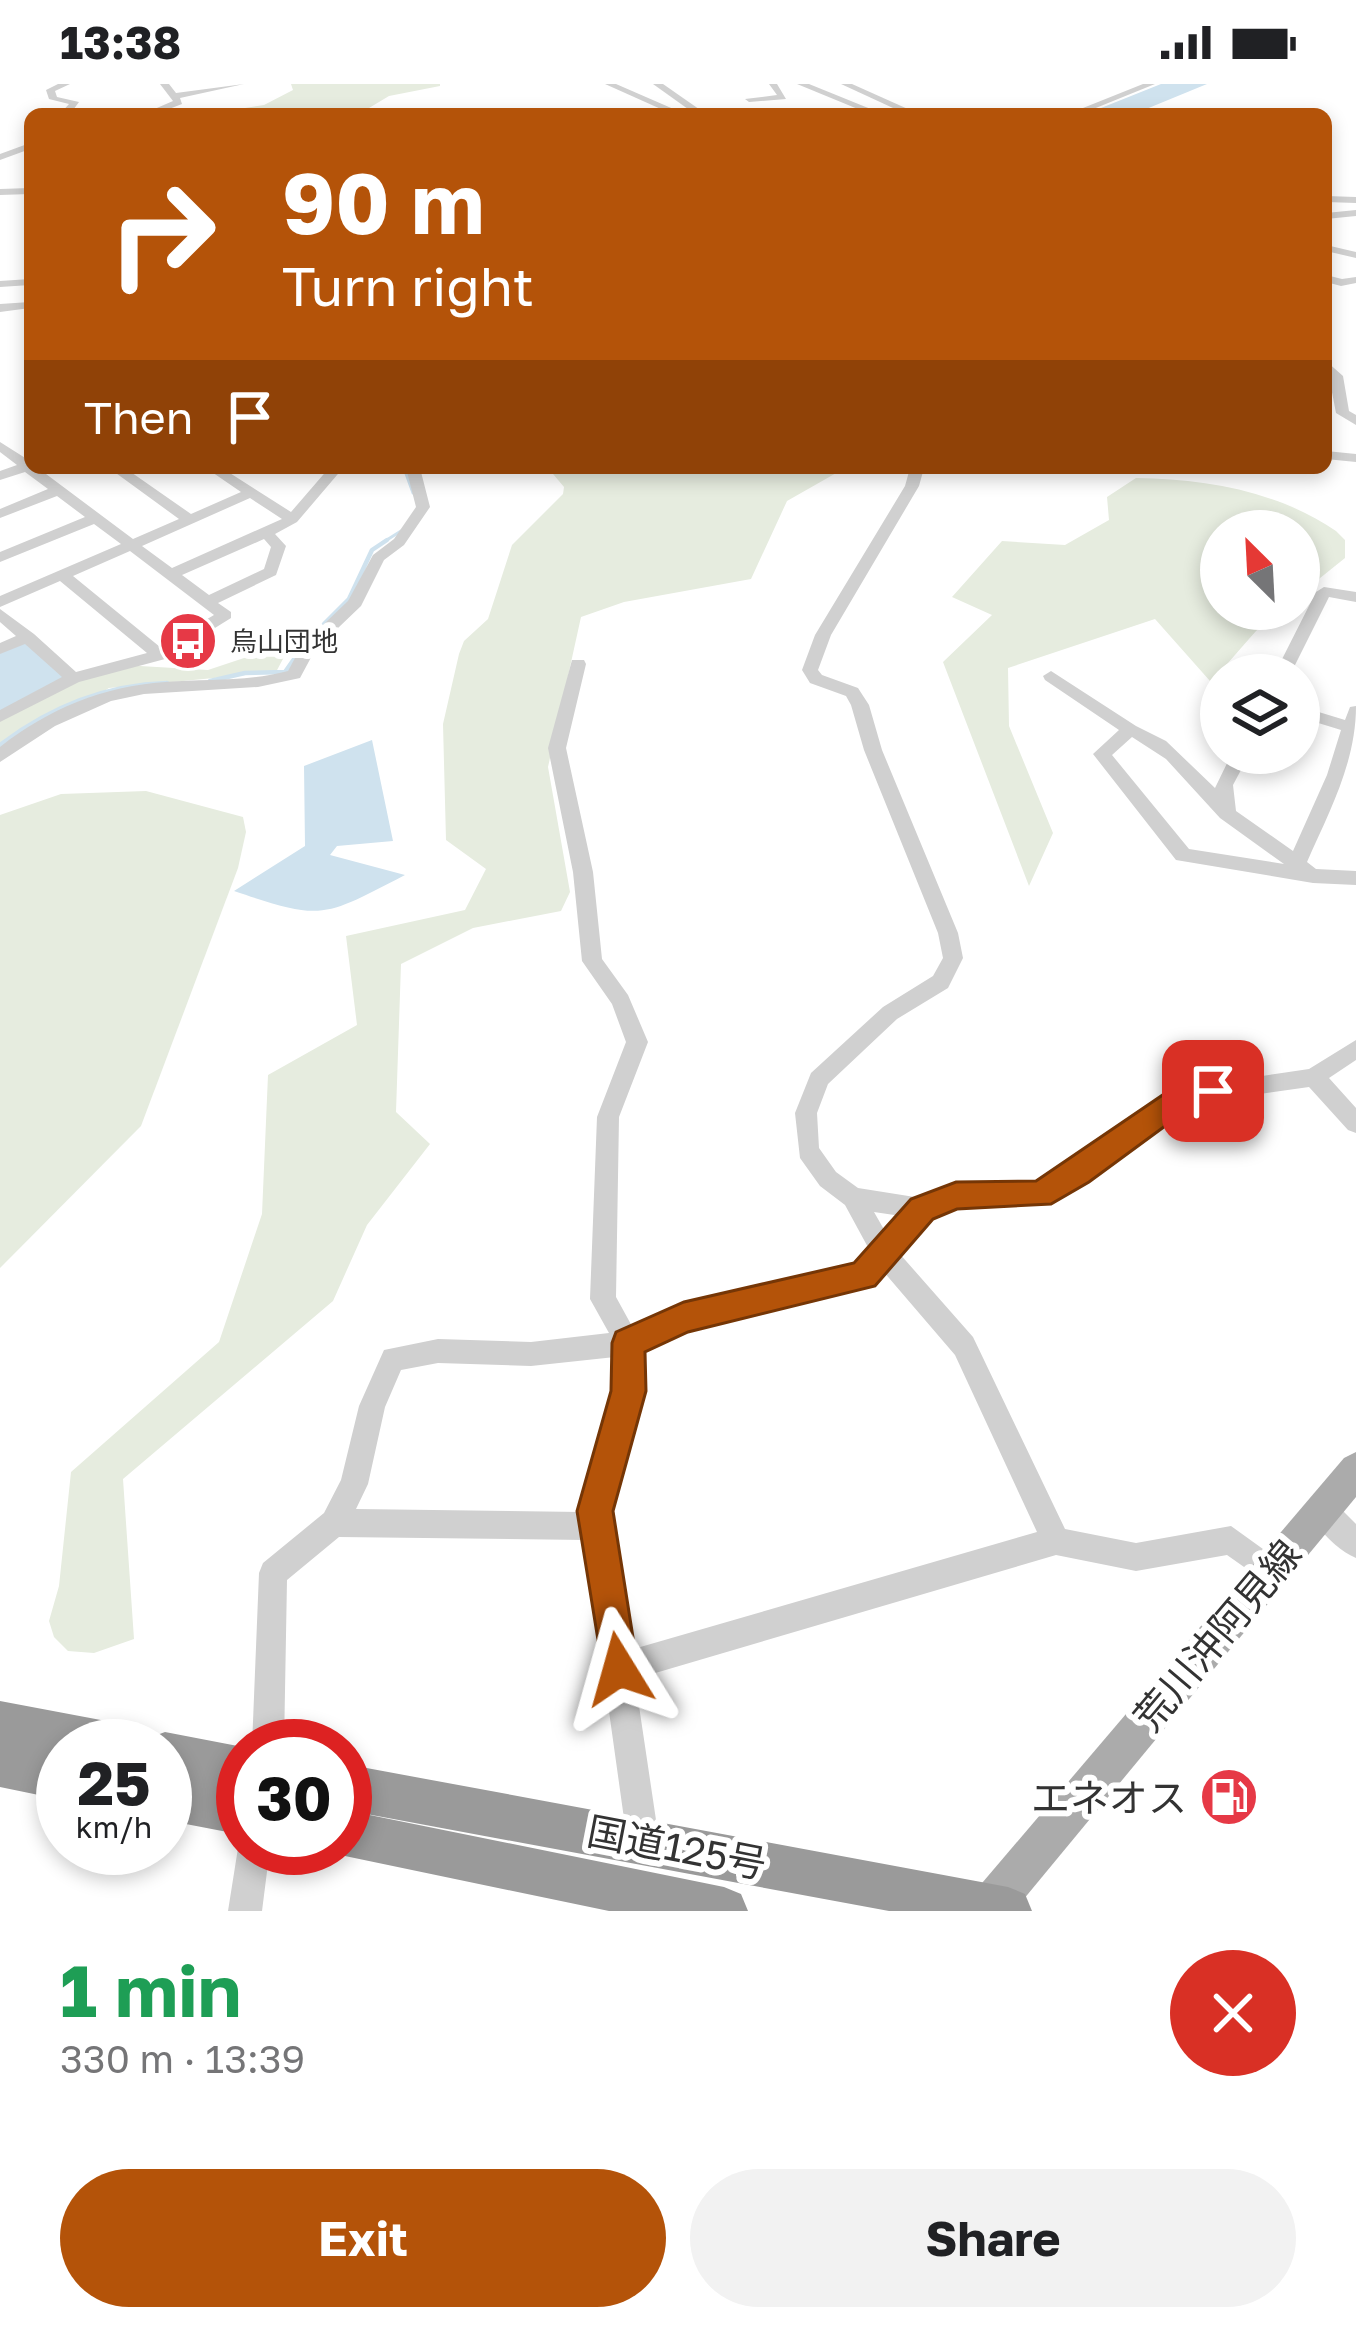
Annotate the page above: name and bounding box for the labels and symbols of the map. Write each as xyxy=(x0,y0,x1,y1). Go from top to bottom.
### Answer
north arrow xyxy=(1200,510,1320,630)
bus stop icon: 烏山団地 xyxy=(157,610,219,672)
place label: 烏山団地 xyxy=(230,625,338,657)
pin xyxy=(1162,1040,1264,1142)
street label: 荒川沖阿見線 xyxy=(1124,1530,1310,1740)
position arrow xyxy=(556,1606,682,1732)
speed limit sign: 30 xyxy=(216,1719,372,1875)
fuel station icon: エネオス xyxy=(1198,1766,1260,1828)
place label: エネオス xyxy=(1031,1774,1187,1821)
street label: 国道125号 xyxy=(584,1807,770,1887)

